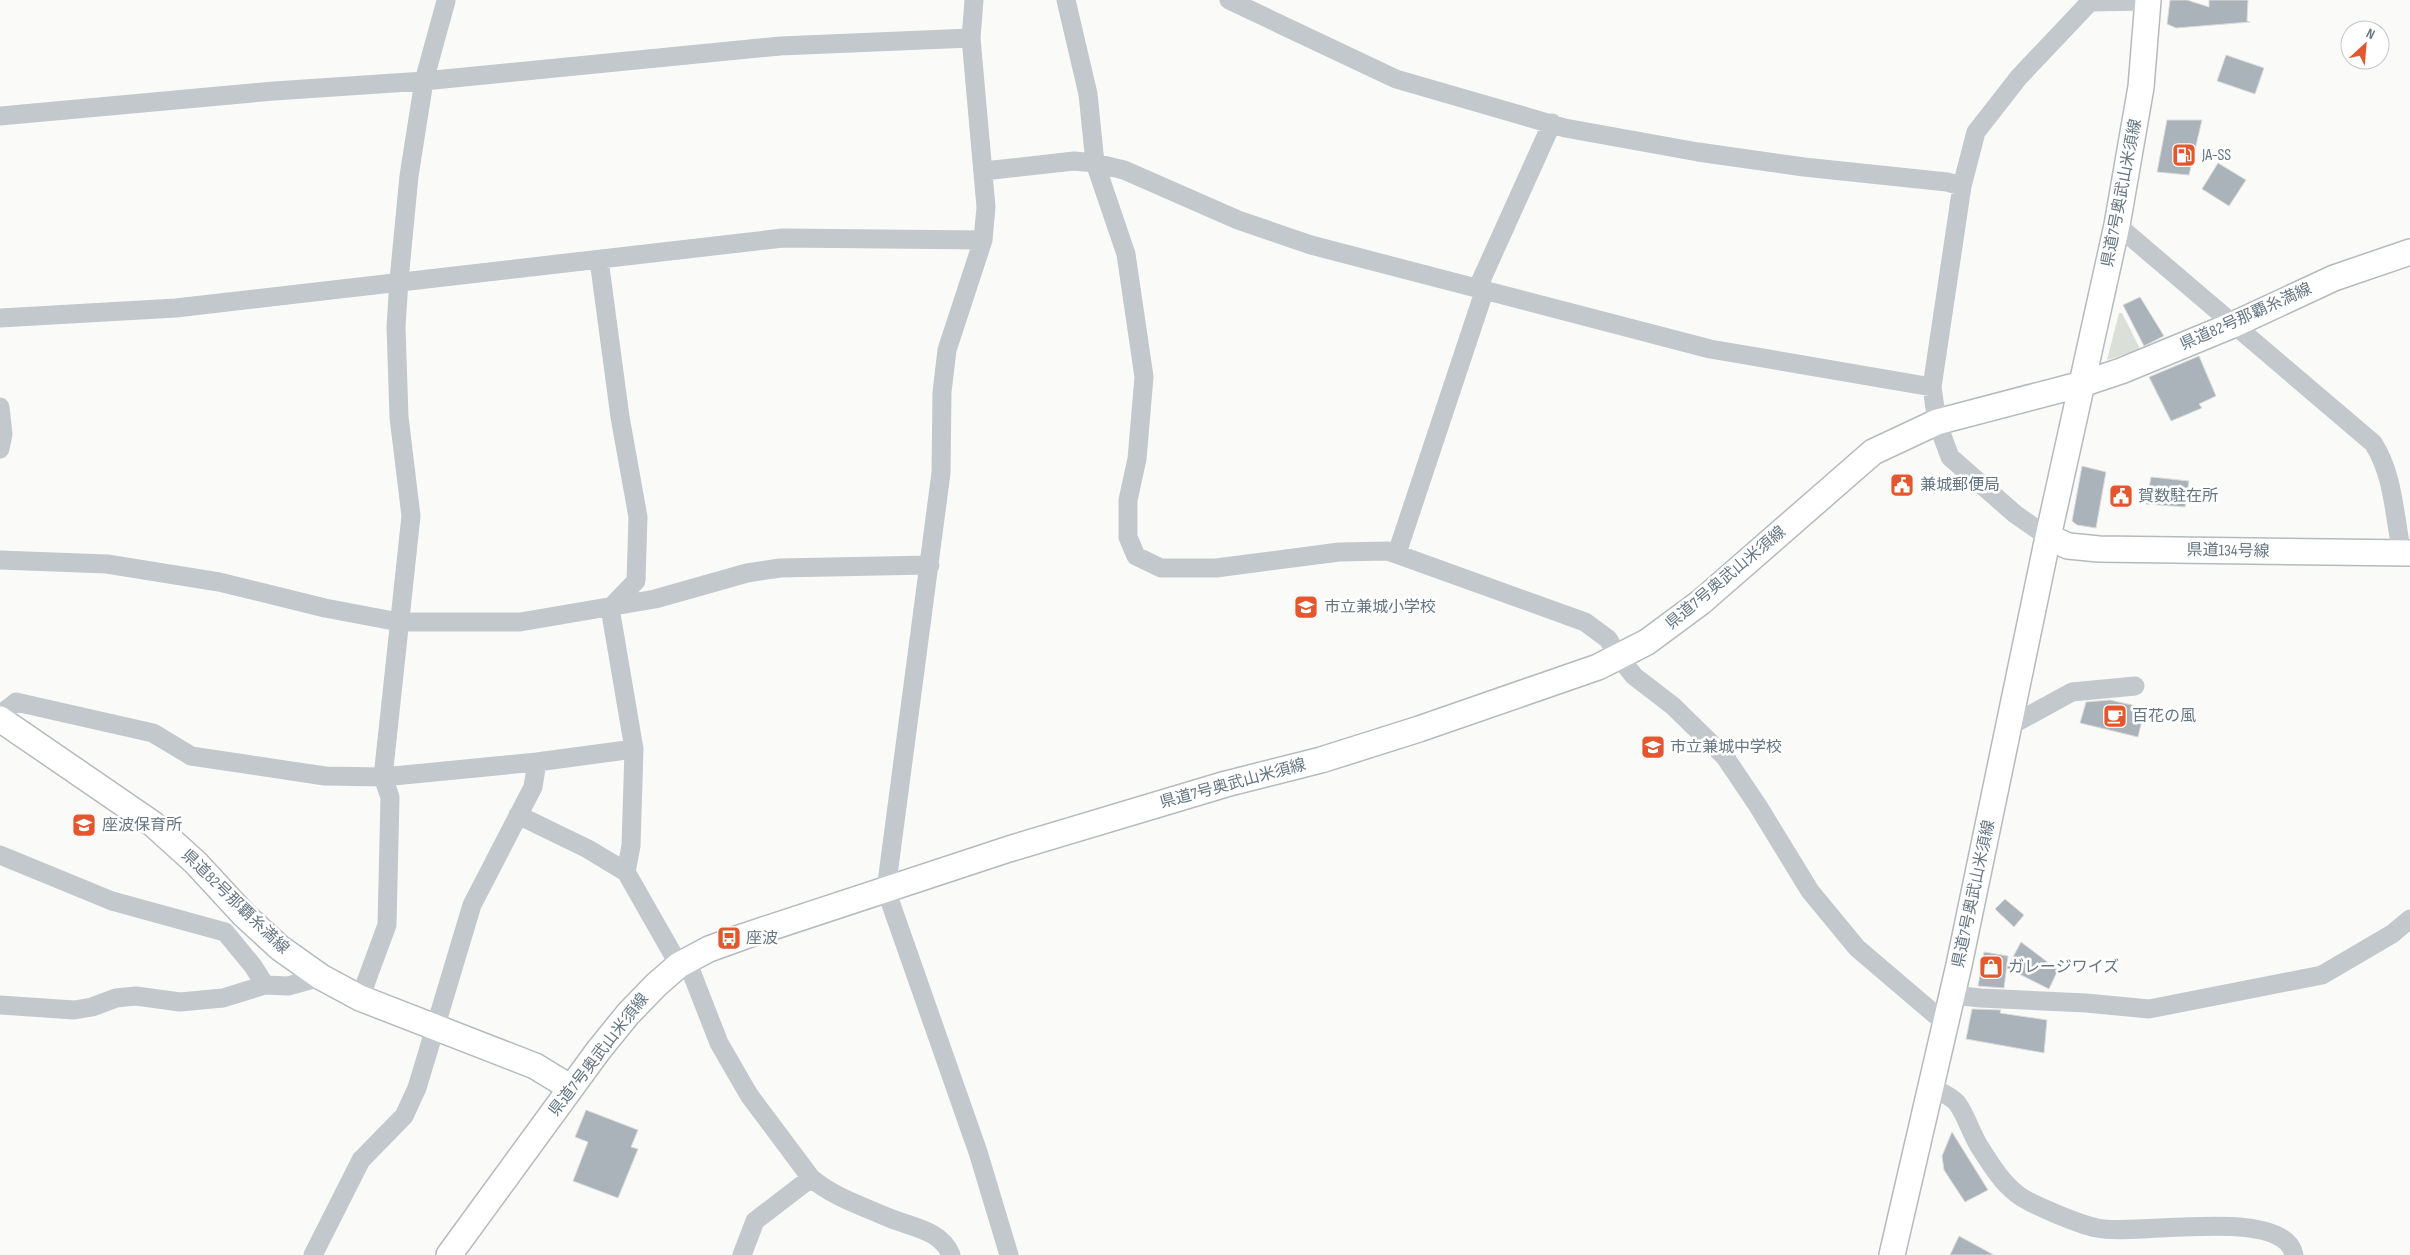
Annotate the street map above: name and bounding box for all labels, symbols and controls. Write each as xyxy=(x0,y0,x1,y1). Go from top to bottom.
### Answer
north arrow xyxy=(2340,20,2390,70)
text: N xyxy=(2363,24,2378,43)
street label: 県道7号奥武山米須線 xyxy=(2098,117,2146,269)
fuel station icon: JA-SS xyxy=(2171,142,2197,168)
place label: JA-SS xyxy=(2201,146,2231,165)
street label: 県道82号那覇糸満線 xyxy=(2177,279,2315,355)
public building icon: 兼城郵便局 xyxy=(1889,472,1915,498)
place label: 兼城郵便局 xyxy=(1920,476,2000,495)
public building icon: 賀数駐在所 xyxy=(2108,483,2134,509)
place label: 賀数駐在所 xyxy=(2138,487,2218,506)
street label: 県道7号奥武山米須線 xyxy=(1662,522,1790,634)
street label: 県道134号線 xyxy=(2186,541,2270,561)
school or university icon: 市立兼城小学校 xyxy=(1293,594,1319,620)
place label: 市立兼城小学校 xyxy=(1324,598,1436,617)
cafe icon: 百花の風 xyxy=(2102,703,2128,729)
place label: 百花の風 xyxy=(2132,707,2196,726)
school or university icon: 市立兼城中学校 xyxy=(1640,734,1666,760)
place label: 市立兼城中学校 xyxy=(1670,738,1782,757)
street label: 県道7号奥武山米須線 xyxy=(1158,755,1308,813)
school or university icon: 座波保育所 xyxy=(71,812,97,838)
place label: 座波保育所 xyxy=(102,816,182,835)
street label: 県道7号奥武山米須線 xyxy=(1949,818,1999,970)
street label: 県道82号那覇糸満線 xyxy=(177,846,293,958)
bus stop icon: 座波 xyxy=(716,925,742,951)
place label: 座波 xyxy=(746,929,778,948)
shop icon: ガレージワイズ xyxy=(1978,954,2004,980)
place label: ガレージワイズ xyxy=(2008,958,2119,977)
street label: 県道7号奥武山米須線 xyxy=(545,990,653,1120)

